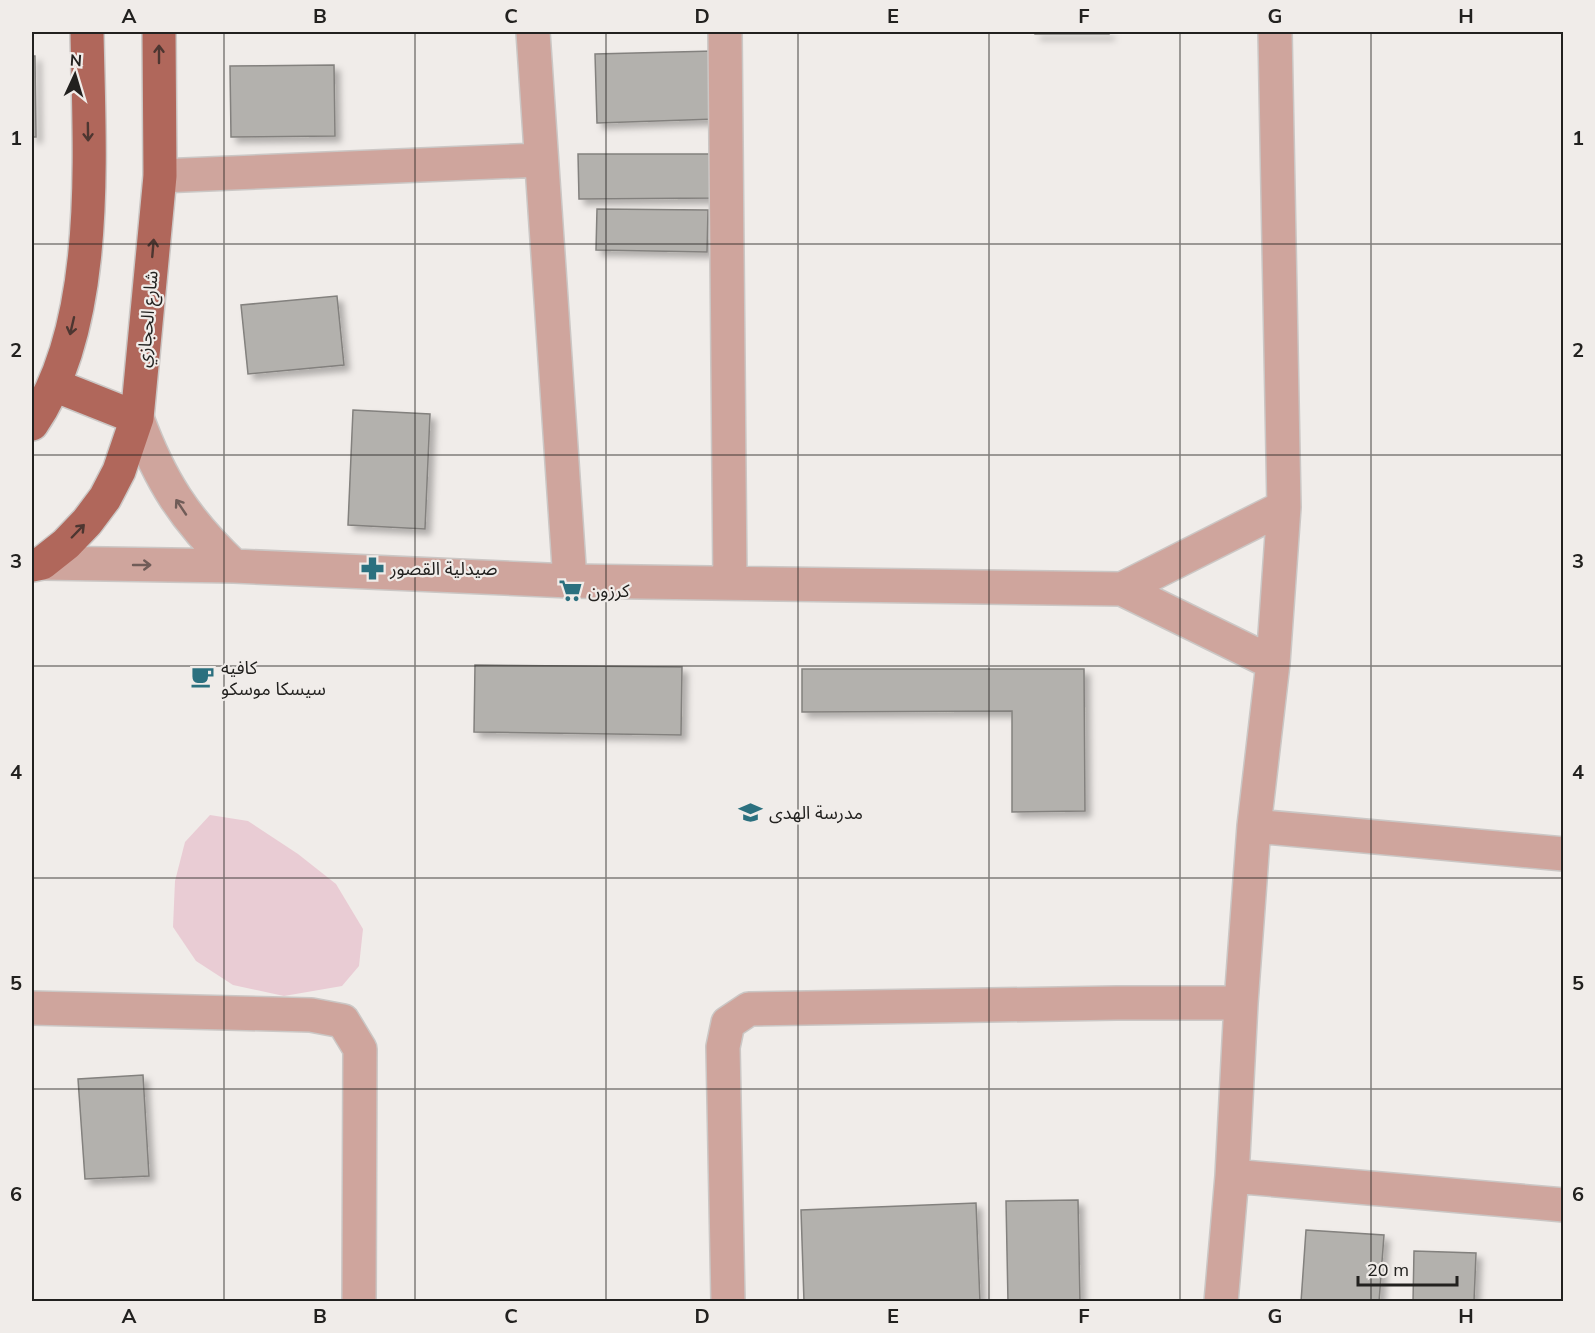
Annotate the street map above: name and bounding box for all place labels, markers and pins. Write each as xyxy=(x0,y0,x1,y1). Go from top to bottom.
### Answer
pharmacy icon: صيدلية القصور xyxy=(359,555,385,581)
place label: صيدلية القصور xyxy=(389,557,497,580)
supermarket icon: كرزون xyxy=(557,577,583,603)
place label: كرزون xyxy=(588,579,630,602)
place label: كافيه سيسكا موسكو xyxy=(221,656,326,700)
cafe icon: كافيه سيسكا موسكو xyxy=(190,664,216,690)
school or university icon: مدرسة الهدى xyxy=(738,799,764,825)
place label: مدرسة الهدى xyxy=(769,801,863,824)

